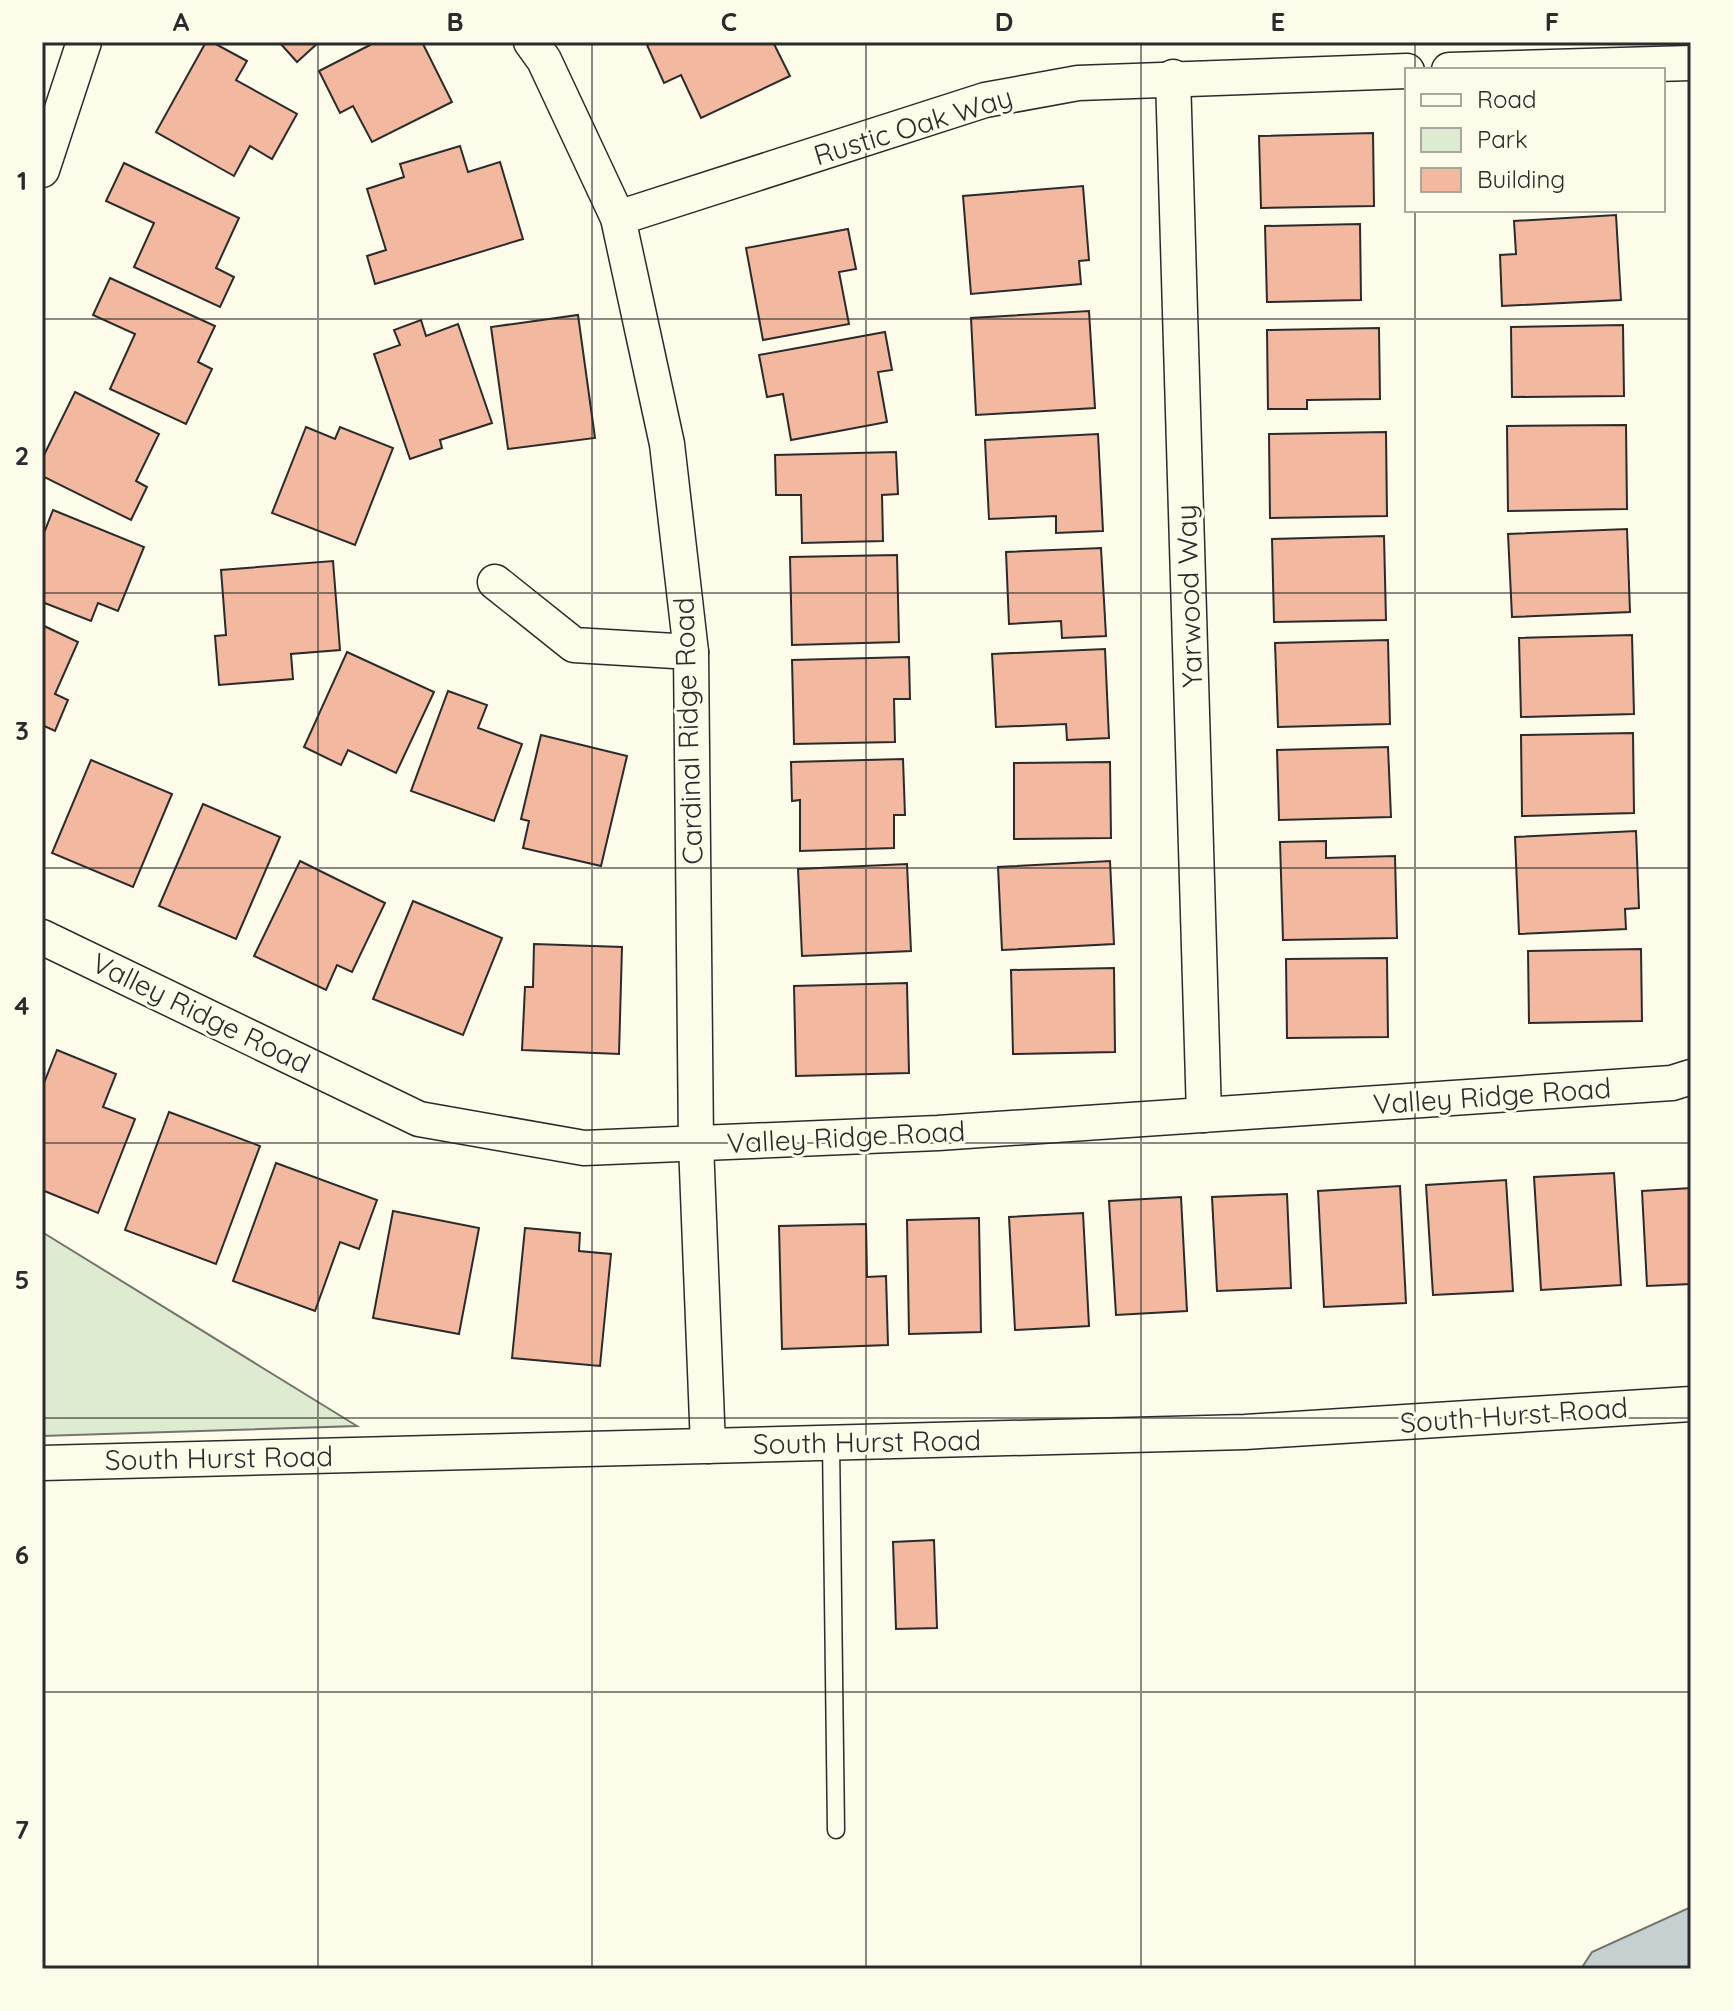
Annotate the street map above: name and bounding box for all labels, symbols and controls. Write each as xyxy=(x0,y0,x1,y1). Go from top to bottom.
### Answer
text: A xyxy=(173,5,190,38)
text: B xyxy=(446,5,464,38)
text: C xyxy=(721,5,737,38)
text: D xyxy=(995,5,1013,38)
text: E xyxy=(1271,5,1285,38)
text: F xyxy=(1545,5,1559,38)
legend xyxy=(1405,68,1665,212)
street label: Rustic Oak Way xyxy=(809,79,1016,172)
text: Road xyxy=(1477,84,1537,114)
text: Park xyxy=(1477,124,1528,154)
text: 1 xyxy=(17,164,27,197)
text: Building xyxy=(1477,164,1565,194)
text: 2 xyxy=(15,439,29,472)
street label: Yarwood Way xyxy=(1168,504,1209,688)
street label: Cardinal Ridge Road xyxy=(665,597,710,865)
text: 3 xyxy=(15,714,29,747)
street label: Valley Ridge Road xyxy=(86,945,316,1081)
text: 4 xyxy=(14,989,30,1022)
street label: Valley Ridge Road xyxy=(1372,1070,1612,1121)
street label: Valley Ridge Road xyxy=(726,1113,966,1160)
text: 5 xyxy=(15,1263,29,1296)
street label: South Hurst Road xyxy=(1399,1389,1629,1440)
street label: South Hurst Road xyxy=(753,1422,981,1461)
street label: South Hurst Road xyxy=(105,1438,333,1477)
text: 6 xyxy=(15,1538,29,1571)
text: 7 xyxy=(15,1813,29,1846)

